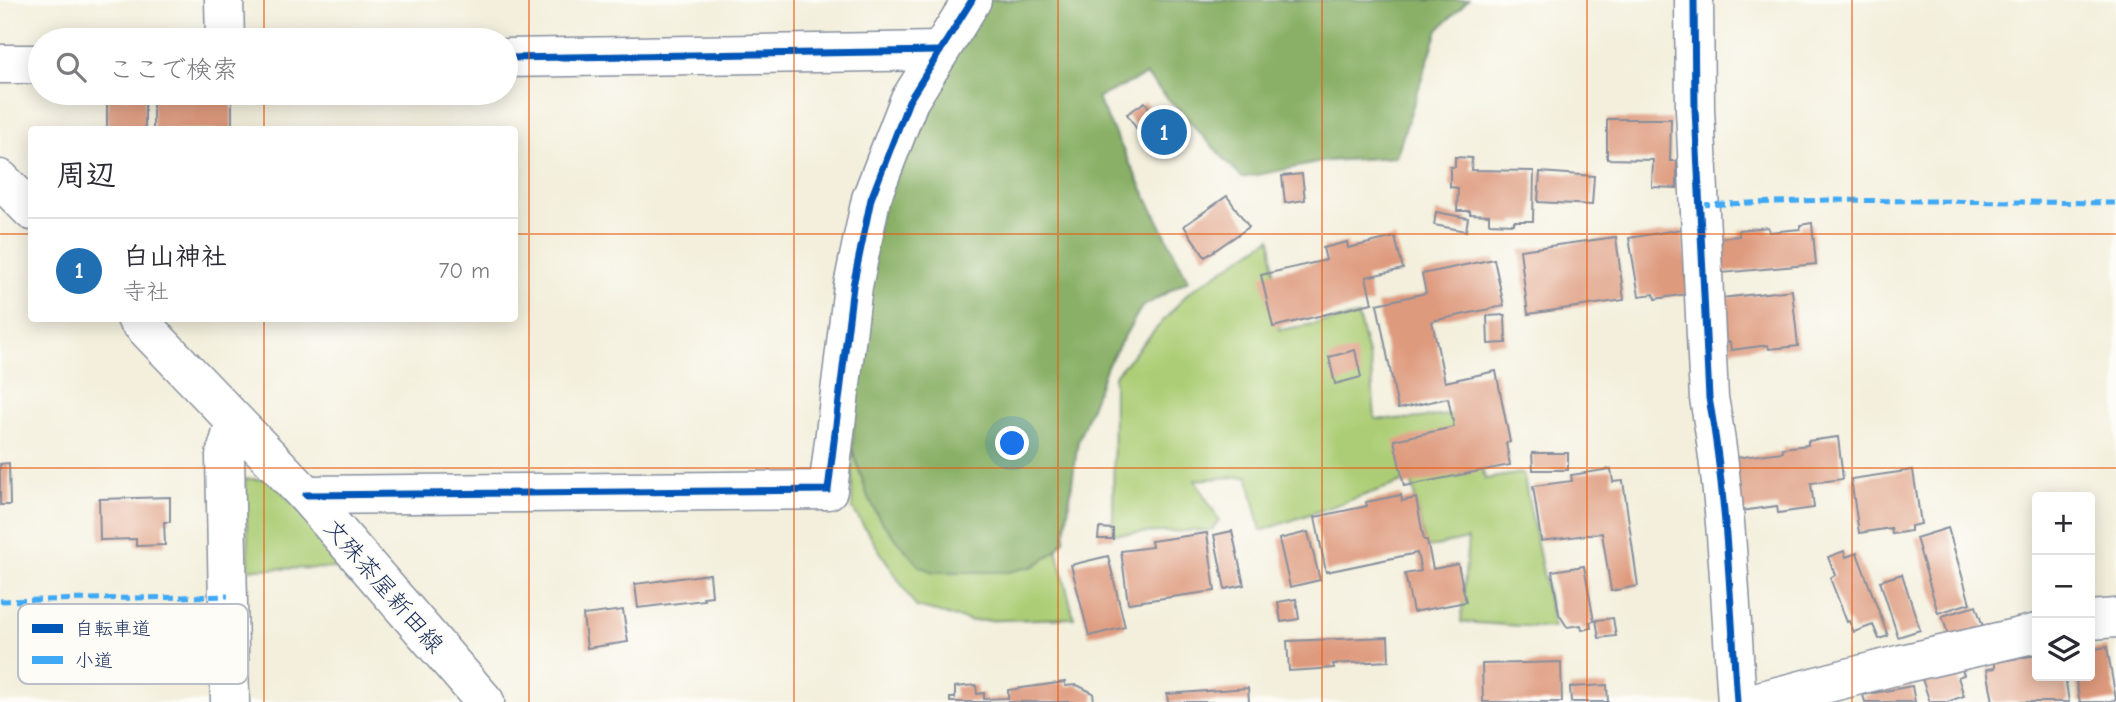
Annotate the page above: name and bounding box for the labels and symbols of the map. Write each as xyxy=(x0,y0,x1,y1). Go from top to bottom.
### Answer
pin: 1 xyxy=(1141,106,1187,158)
your location xyxy=(995,426,1029,460)
street label: 文殊茶屋新田線 xyxy=(318,513,450,659)
legend xyxy=(18,604,248,684)
text: 自転車道 xyxy=(75,618,151,640)
text: 小道 xyxy=(75,650,113,672)

